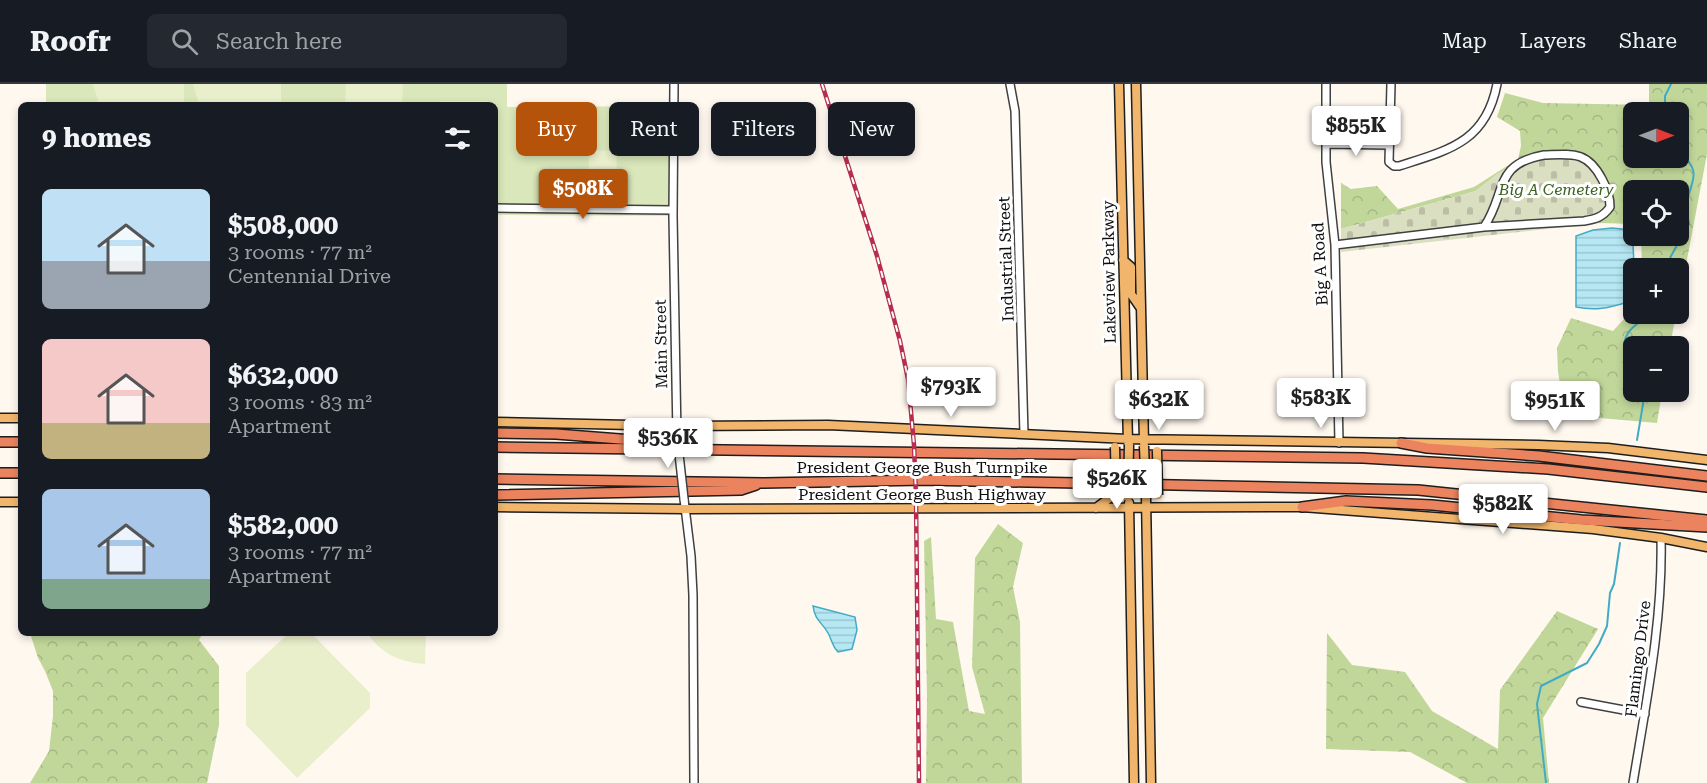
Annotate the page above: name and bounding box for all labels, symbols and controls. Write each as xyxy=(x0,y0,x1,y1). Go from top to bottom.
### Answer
search box xyxy=(147,14,567,68)
text: Roofr xyxy=(30,25,111,58)
icon: search xyxy=(168,25,201,58)
text: Search here xyxy=(216,29,342,54)
text: Map xyxy=(1442,29,1487,53)
text: Layers xyxy=(1520,29,1586,53)
text: Share xyxy=(1619,29,1677,53)
chip: Buy xyxy=(516,102,597,156)
chip: Rent xyxy=(609,102,699,156)
chip: Filters xyxy=(711,102,816,156)
chip: New xyxy=(828,102,915,156)
north arrow xyxy=(1623,102,1689,168)
map controls xyxy=(1623,102,1689,402)
pin: $855K xyxy=(1314,106,1398,157)
text: $855K xyxy=(1326,113,1386,137)
icon: filters xyxy=(441,122,474,155)
text: 9 homes xyxy=(42,123,151,153)
pin: $508K xyxy=(541,169,625,220)
text: $508K xyxy=(553,176,613,200)
park label: Big A Cemetery xyxy=(1498,180,1614,199)
button: locate xyxy=(1623,180,1689,246)
street label: Industrial Street xyxy=(994,196,1018,322)
street label: Lakeview Parkway xyxy=(1098,200,1120,344)
text: $508,000 xyxy=(228,210,338,240)
icon: home xyxy=(90,213,162,285)
street label: Big A Road xyxy=(1308,222,1332,306)
text: 3 rooms · 77 m² xyxy=(228,240,372,264)
button: + xyxy=(1623,258,1689,324)
text: Centennial Drive xyxy=(228,264,391,288)
street label: Main Street xyxy=(651,299,671,389)
button: − xyxy=(1623,336,1689,402)
text: $632,000 xyxy=(228,360,338,390)
icon: home xyxy=(90,363,162,435)
pin: $793K xyxy=(909,367,993,418)
text: $793K xyxy=(921,374,981,398)
pin: $583K xyxy=(1279,378,1363,429)
pin: $632K xyxy=(1117,380,1201,431)
pin: $951K xyxy=(1513,381,1597,432)
text: $583K xyxy=(1291,385,1351,409)
text: $632K xyxy=(1129,387,1189,411)
text: $951K xyxy=(1525,388,1585,412)
text: 3 rooms · 83 m² xyxy=(228,390,372,414)
text: Apartment xyxy=(228,414,331,438)
pin: $536K xyxy=(626,418,710,469)
text: $536K xyxy=(638,425,698,449)
street label: President George Bush Turnpike xyxy=(797,458,1048,477)
pin: $526K xyxy=(1075,459,1159,510)
text: $526K xyxy=(1087,466,1147,490)
pin: $582K xyxy=(1461,484,1545,535)
street label: President George Bush Highway xyxy=(798,485,1046,504)
text: $582K xyxy=(1473,491,1533,515)
text: $582,000 xyxy=(228,510,338,540)
icon: home xyxy=(90,513,162,585)
text: 3 rooms · 77 m² xyxy=(228,540,372,564)
text: Apartment xyxy=(228,564,331,588)
street label: Flamingo Drive xyxy=(1621,599,1655,719)

